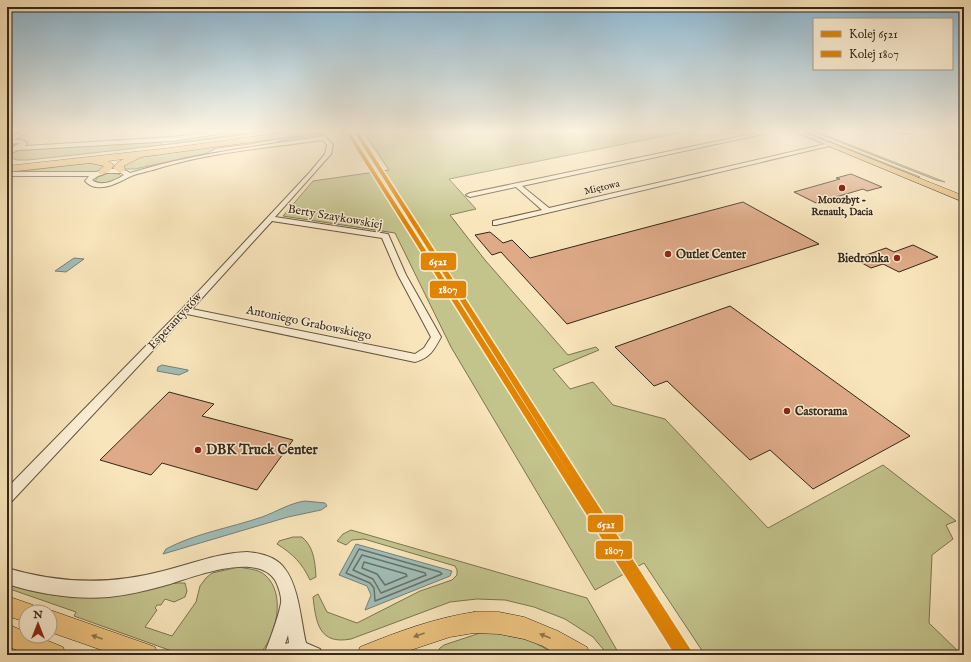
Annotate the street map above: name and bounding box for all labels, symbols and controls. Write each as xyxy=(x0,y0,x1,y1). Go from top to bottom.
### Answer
legend xyxy=(813,18,953,70)
text: Kolej 6521 xyxy=(849,27,898,42)
text: Kolej 1807 xyxy=(849,47,899,62)
street label: Miętowa xyxy=(583,177,622,198)
marker: Motozbyt - Renault, Dacia xyxy=(837,183,847,193)
place label: Motozbyt - Renault, Dacia xyxy=(811,194,873,219)
street label: Berty Szaykowskiej xyxy=(287,201,384,233)
place label: Outlet Center xyxy=(676,247,747,262)
marker: Outlet Center xyxy=(663,249,673,259)
place label: Biedronka xyxy=(837,251,890,266)
line badge: 6521 xyxy=(420,252,457,271)
marker: Biedronka xyxy=(892,253,902,263)
text: 6521 xyxy=(429,255,447,269)
line badge: 1807 xyxy=(429,280,467,299)
text: 1807 xyxy=(439,283,457,297)
street label: Esperantystów xyxy=(145,288,207,354)
street label: Antoniego Grabowskiego xyxy=(244,302,373,344)
place label: Castorama xyxy=(795,404,848,419)
marker: Castorama xyxy=(782,406,792,416)
place label: DBK Truck Center xyxy=(206,441,319,459)
marker: DBK Truck Center xyxy=(193,445,203,455)
line badge: 6521 xyxy=(587,514,624,533)
text: 6521 xyxy=(597,518,615,532)
line badge: 1807 xyxy=(595,540,633,560)
text: 1807 xyxy=(605,544,623,558)
north arrow xyxy=(18,604,58,644)
text: N xyxy=(32,608,43,622)
one-way arrow xyxy=(413,632,425,638)
one-way arrow xyxy=(540,633,551,639)
one-way arrow xyxy=(91,634,103,640)

